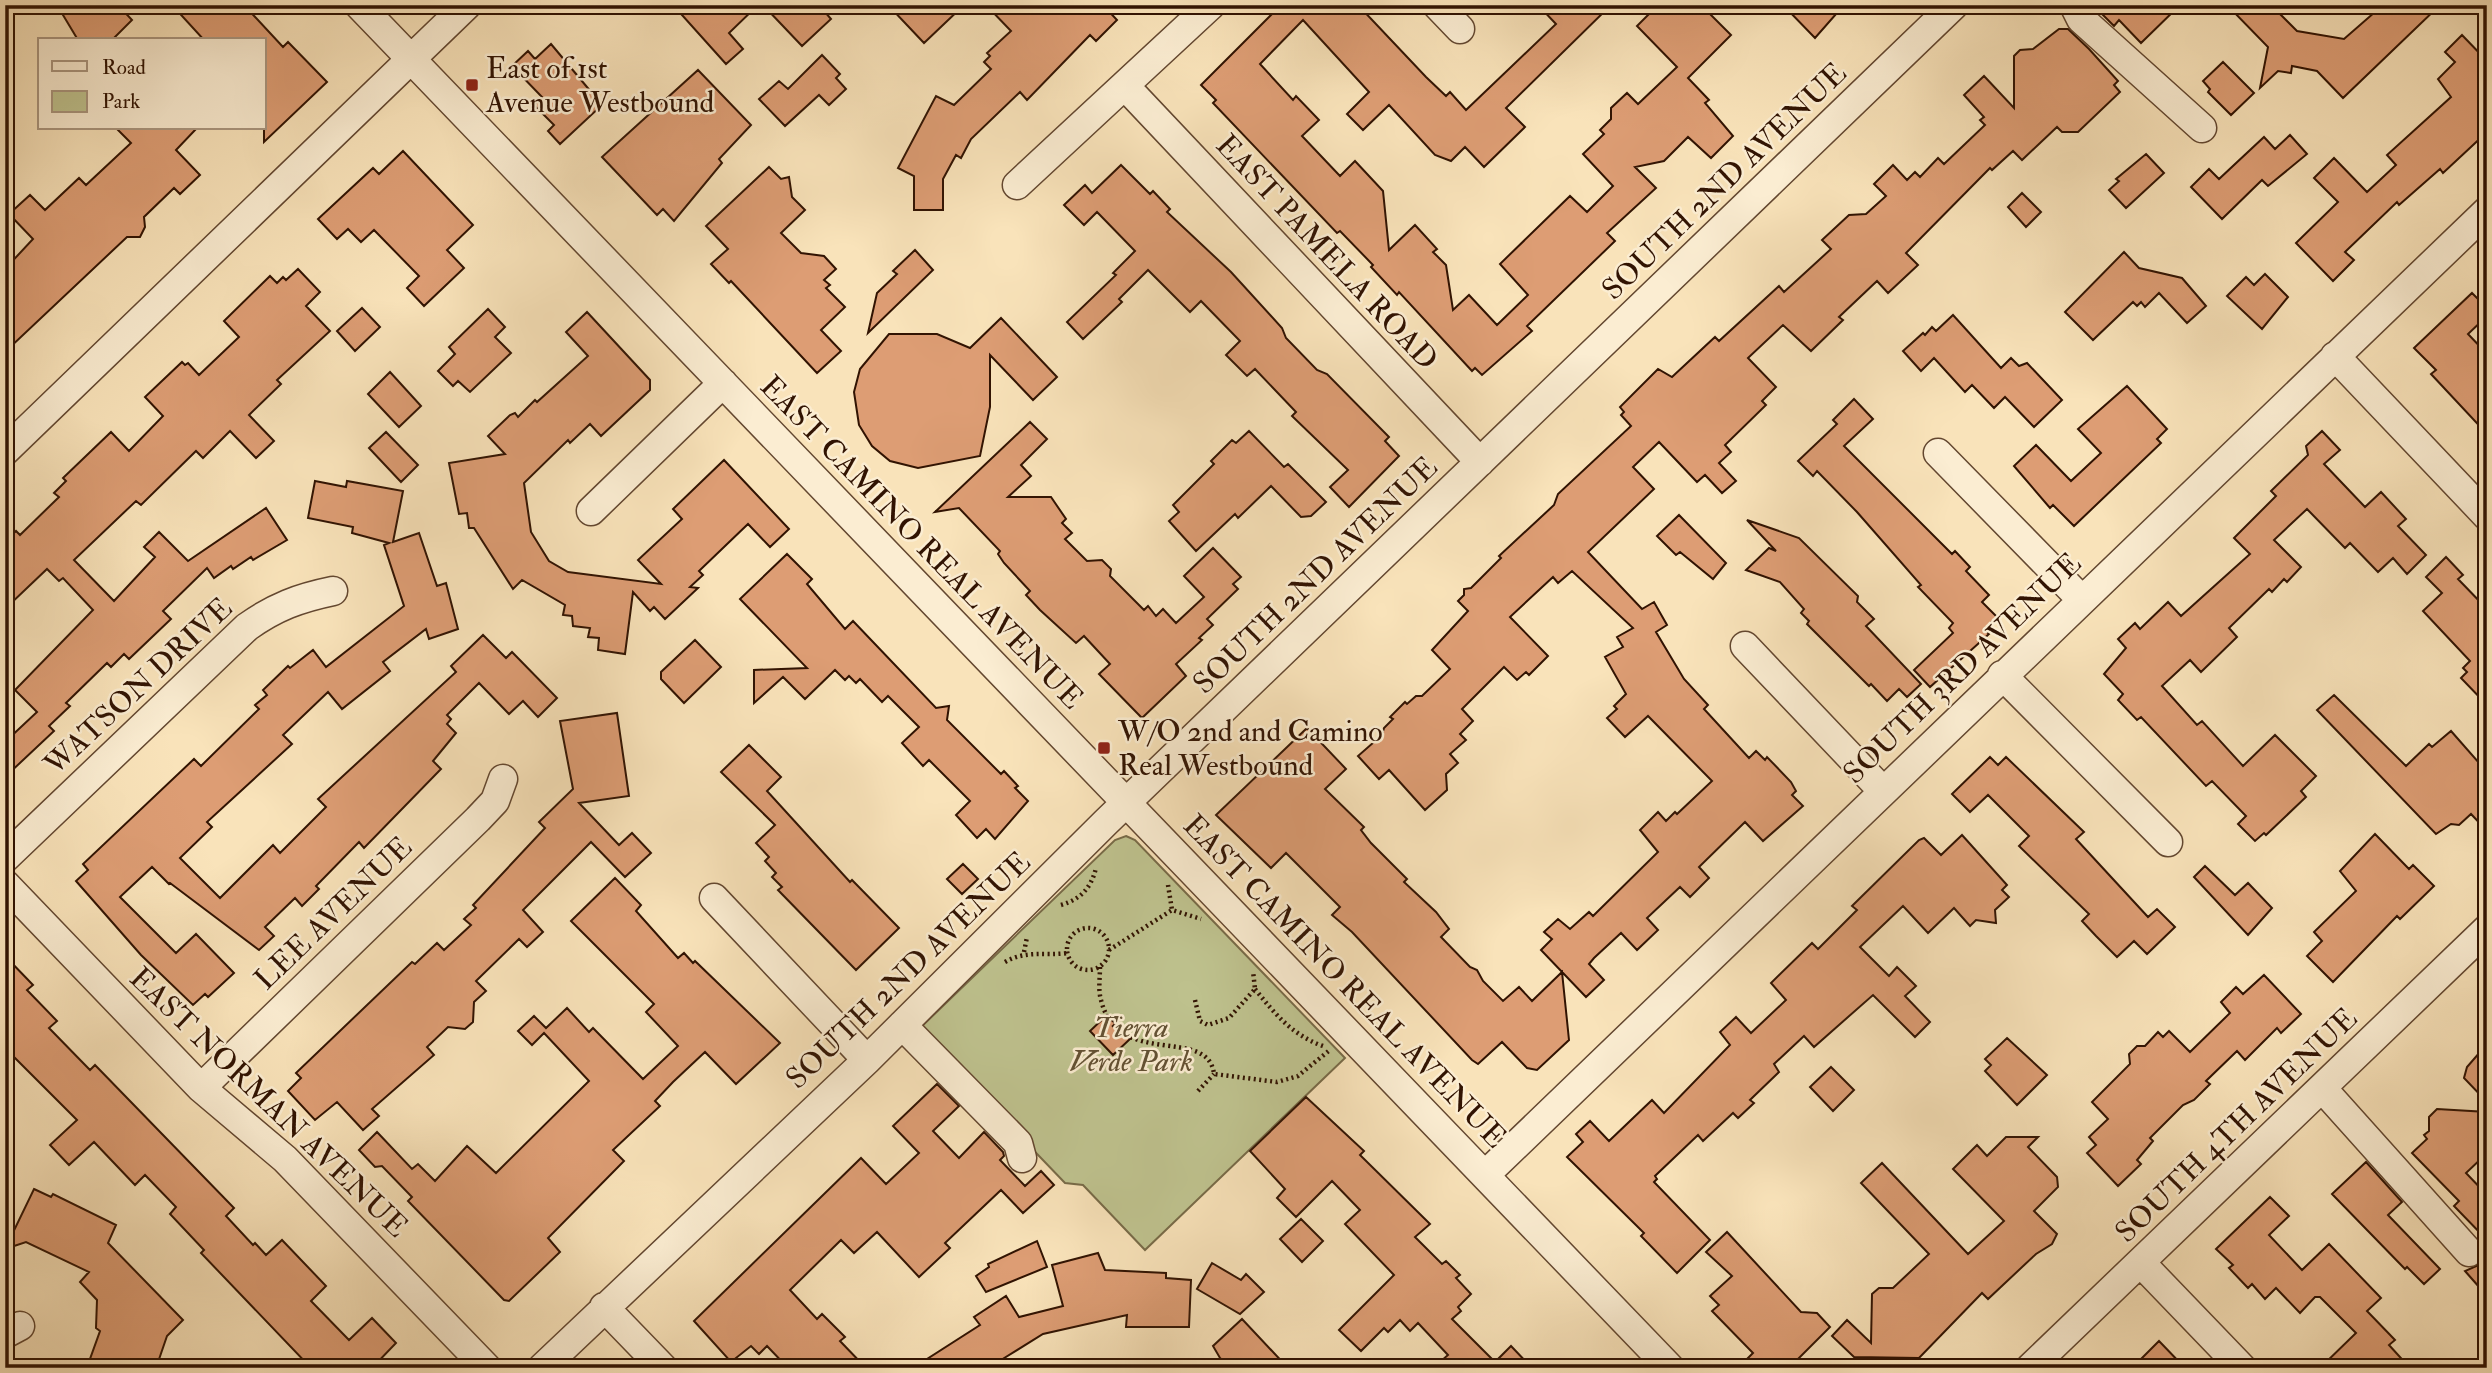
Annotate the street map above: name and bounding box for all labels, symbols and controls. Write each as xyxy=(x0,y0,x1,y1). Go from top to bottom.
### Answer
legend xyxy=(38,38,266,130)
place label: East of 1st Avenue Westbound xyxy=(485,50,715,121)
text: Road xyxy=(102,54,147,81)
street label: SOUTH 2ND AVENUE xyxy=(1594,55,1854,308)
marker: East of 1st Avenue Westbound xyxy=(464,77,480,93)
text: Park xyxy=(102,88,140,115)
street label: EAST PAMELA ROAD xyxy=(1208,127,1445,378)
street label: EAST CAMINO REAL AVENUE xyxy=(752,368,1091,717)
street label: SOUTH 2ND AVENUE xyxy=(1185,449,1445,702)
street label: SOUTH 3RD AVENUE xyxy=(1836,545,2089,792)
street label: WATSON DRIVE xyxy=(36,590,240,784)
place label: W/O 2nd and Camino Real Westbound xyxy=(1117,713,1383,784)
marker: W/O 2nd and Camino Real Westbound xyxy=(1096,740,1112,756)
street label: EAST CAMINO REAL AVENUE xyxy=(1175,807,1514,1156)
street label: LEE AVENUE xyxy=(247,829,420,998)
street label: SOUTH 2ND AVENUE xyxy=(778,844,1038,1097)
street label: EAST NORMAN AVENUE xyxy=(122,960,416,1245)
street label: SOUTH 4TH AVENUE xyxy=(2108,1000,2365,1251)
park label: Tierra Verde Park xyxy=(1069,1009,1193,1080)

